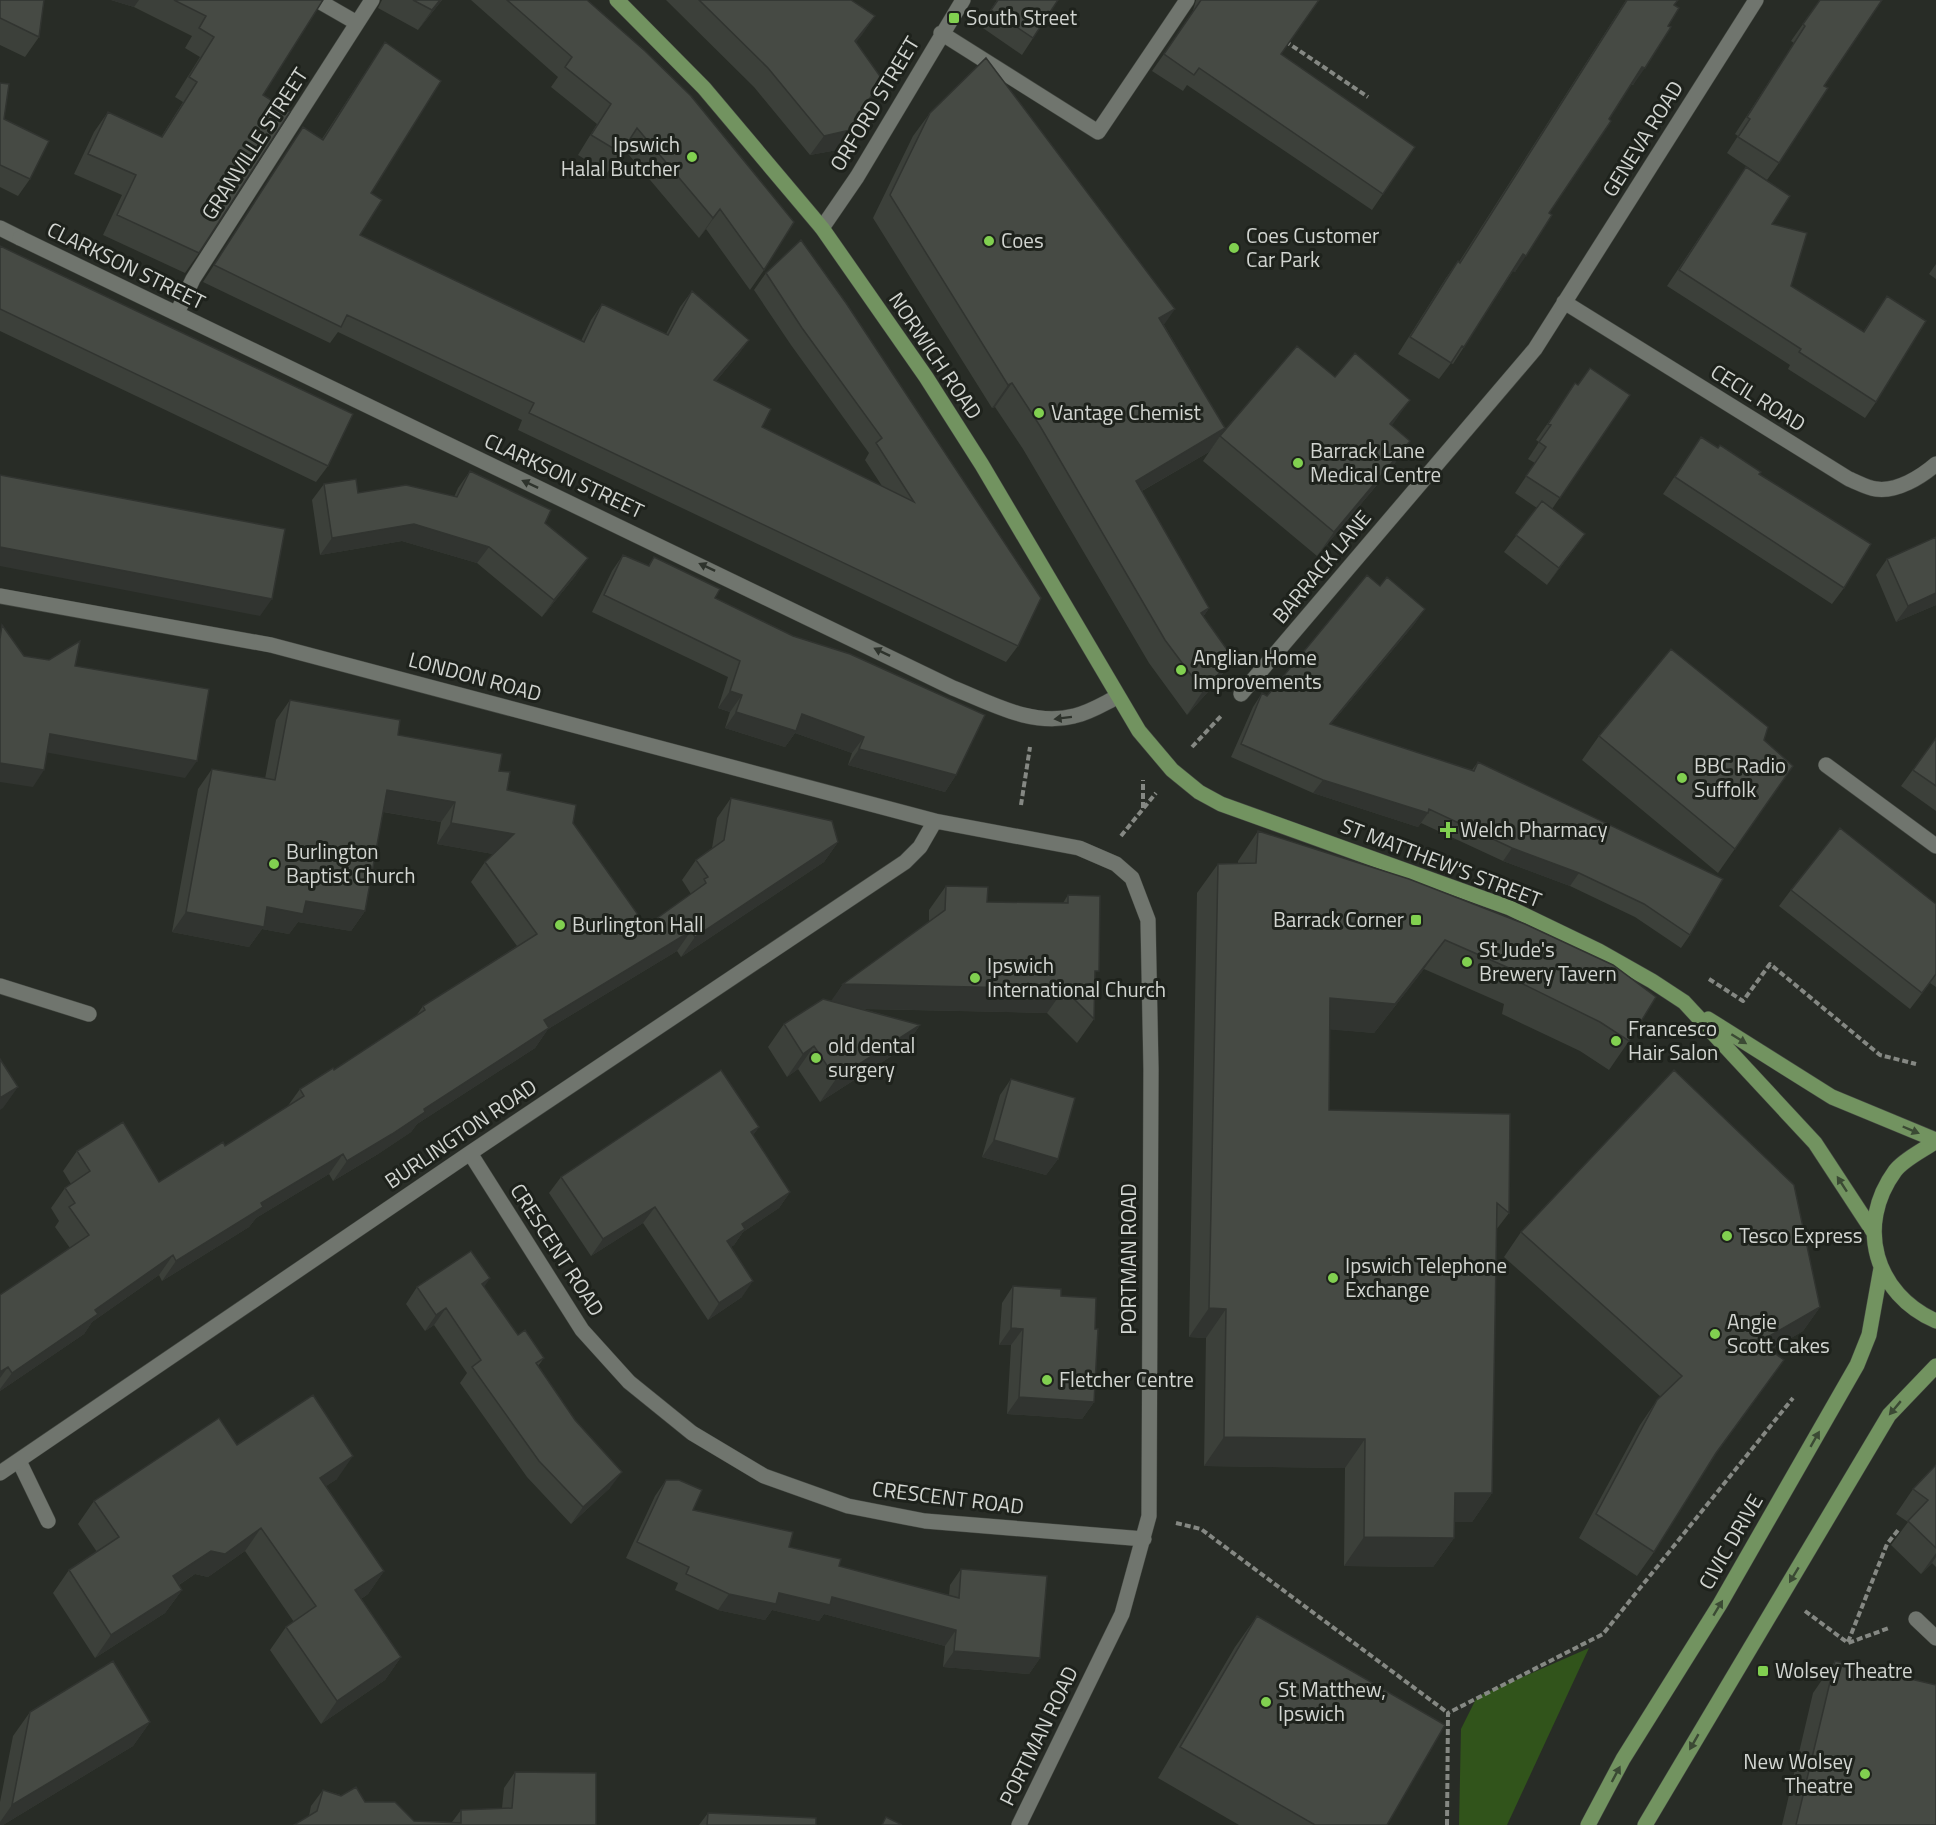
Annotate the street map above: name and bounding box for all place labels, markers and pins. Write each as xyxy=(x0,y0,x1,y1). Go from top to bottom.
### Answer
place label: South Street xyxy=(966,1,1078,33)
marker: South Street xyxy=(947,11,961,25)
place label: Ipswich Halal Butcher xyxy=(561,128,680,184)
marker: Ipswich Halal Butcher xyxy=(685,150,699,164)
place label: Coes Customer Car Park xyxy=(1246,219,1379,275)
place label: Coes xyxy=(1001,224,1044,256)
marker: Coes xyxy=(982,234,996,248)
marker: Coes Customer Car Park xyxy=(1227,241,1241,255)
place label: Vantage Chemist xyxy=(1051,396,1202,428)
marker: Vantage Chemist xyxy=(1032,406,1046,420)
place label: Barrack Lane Medical Centre xyxy=(1310,434,1441,490)
marker: Barrack Lane Medical Centre xyxy=(1291,456,1305,470)
place label: Anglian Home Improvements xyxy=(1193,641,1322,697)
marker: Anglian Home Improvements xyxy=(1174,663,1188,677)
place label: BBC Radio Suffolk xyxy=(1694,749,1786,805)
marker: BBC Radio Suffolk xyxy=(1675,771,1689,785)
place label: Welch Pharmacy xyxy=(1460,813,1608,845)
marker: Welch Pharmacy xyxy=(1441,823,1455,837)
place label: Burlington Baptist Church xyxy=(286,835,416,891)
marker: Burlington Baptist Church xyxy=(267,857,281,871)
place label: Barrack Corner xyxy=(1273,903,1404,935)
place label: Burlington Hall xyxy=(572,908,704,940)
marker: Barrack Corner xyxy=(1409,913,1423,927)
marker: Burlington Hall xyxy=(553,918,567,932)
place label: St Jude's Brewery Tavern xyxy=(1479,933,1617,989)
place label: Ipswich International Church xyxy=(987,949,1166,1005)
marker: St Jude's Brewery Tavern xyxy=(1460,955,1474,969)
marker: Ipswich International Church xyxy=(968,971,982,985)
place label: Francesco Hair Salon xyxy=(1628,1012,1718,1068)
place label: old dental surgery xyxy=(828,1029,915,1085)
marker: Francesco Hair Salon xyxy=(1609,1034,1623,1048)
marker: old dental surgery xyxy=(809,1051,823,1065)
place label: Tesco Express xyxy=(1739,1219,1863,1251)
marker: Tesco Express xyxy=(1720,1229,1734,1243)
place label: Ipswich Telephone Exchange xyxy=(1345,1249,1507,1305)
marker: Ipswich Telephone Exchange xyxy=(1326,1271,1340,1285)
place label: Angie Scott Cakes xyxy=(1727,1305,1830,1361)
marker: Angie Scott Cakes xyxy=(1708,1327,1722,1341)
place label: Fletcher Centre xyxy=(1059,1363,1194,1395)
marker: Fletcher Centre xyxy=(1040,1373,1054,1387)
place label: Wolsey Theatre xyxy=(1775,1654,1913,1686)
marker: Wolsey Theatre xyxy=(1756,1664,1770,1678)
place label: St Matthew, Ipswich xyxy=(1278,1673,1386,1729)
marker: St Matthew, Ipswich xyxy=(1259,1695,1273,1709)
place label: New Wolsey Theatre xyxy=(1743,1745,1853,1801)
marker: New Wolsey Theatre xyxy=(1858,1767,1872,1781)

